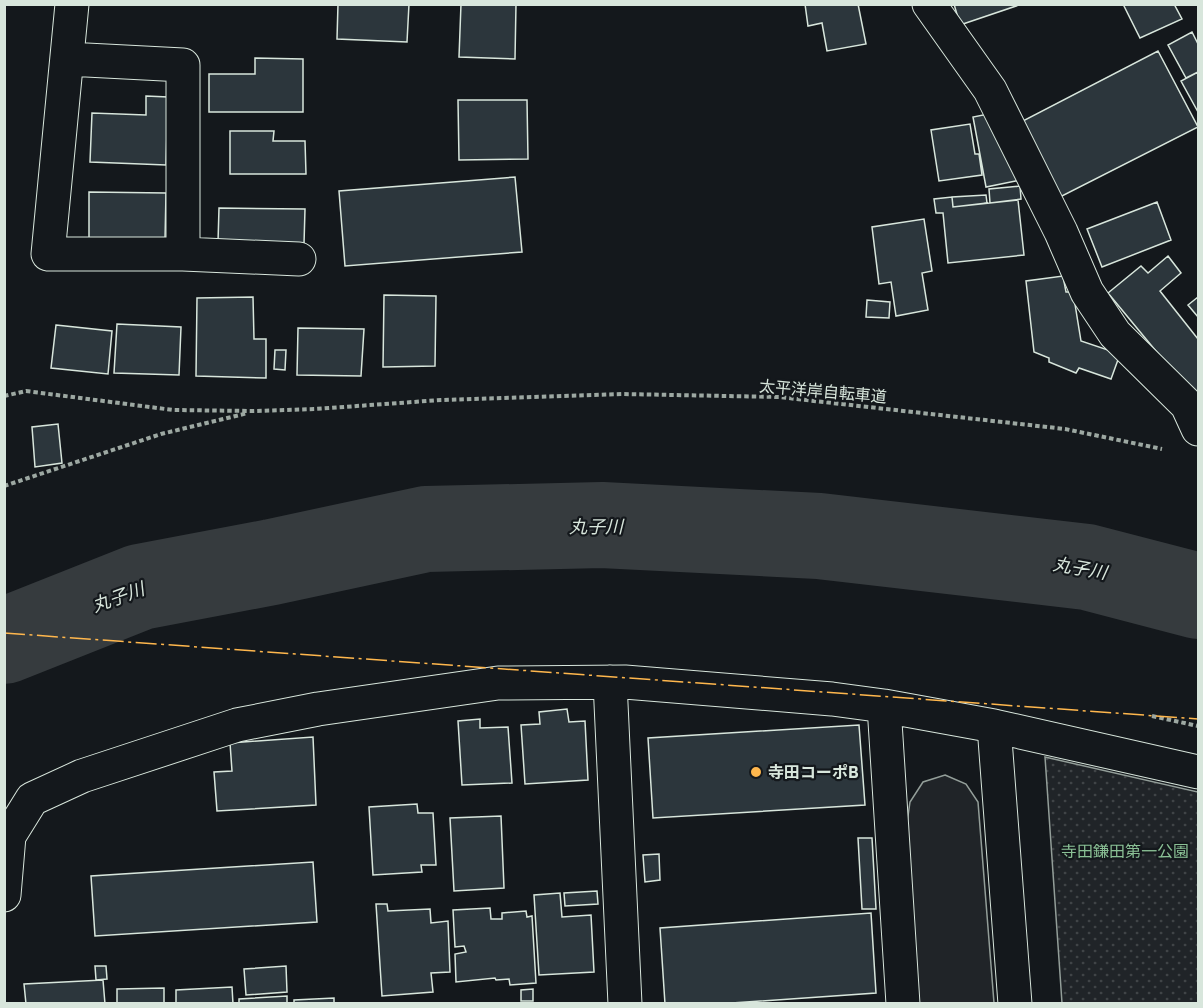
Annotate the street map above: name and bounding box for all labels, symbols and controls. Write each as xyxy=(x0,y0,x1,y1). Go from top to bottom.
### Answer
street label: 太平洋岸自転車道 xyxy=(758,375,888,407)
water label: 丸子川 xyxy=(569,515,625,538)
water label: 丸子川 xyxy=(1051,552,1111,584)
water label: 丸子川 xyxy=(89,576,149,617)
place label: 寺田コーポB xyxy=(768,762,859,782)
marker: 寺田コーポB xyxy=(749,765,763,779)
park label: 寺田鎌田第一公園 xyxy=(1061,841,1189,861)

